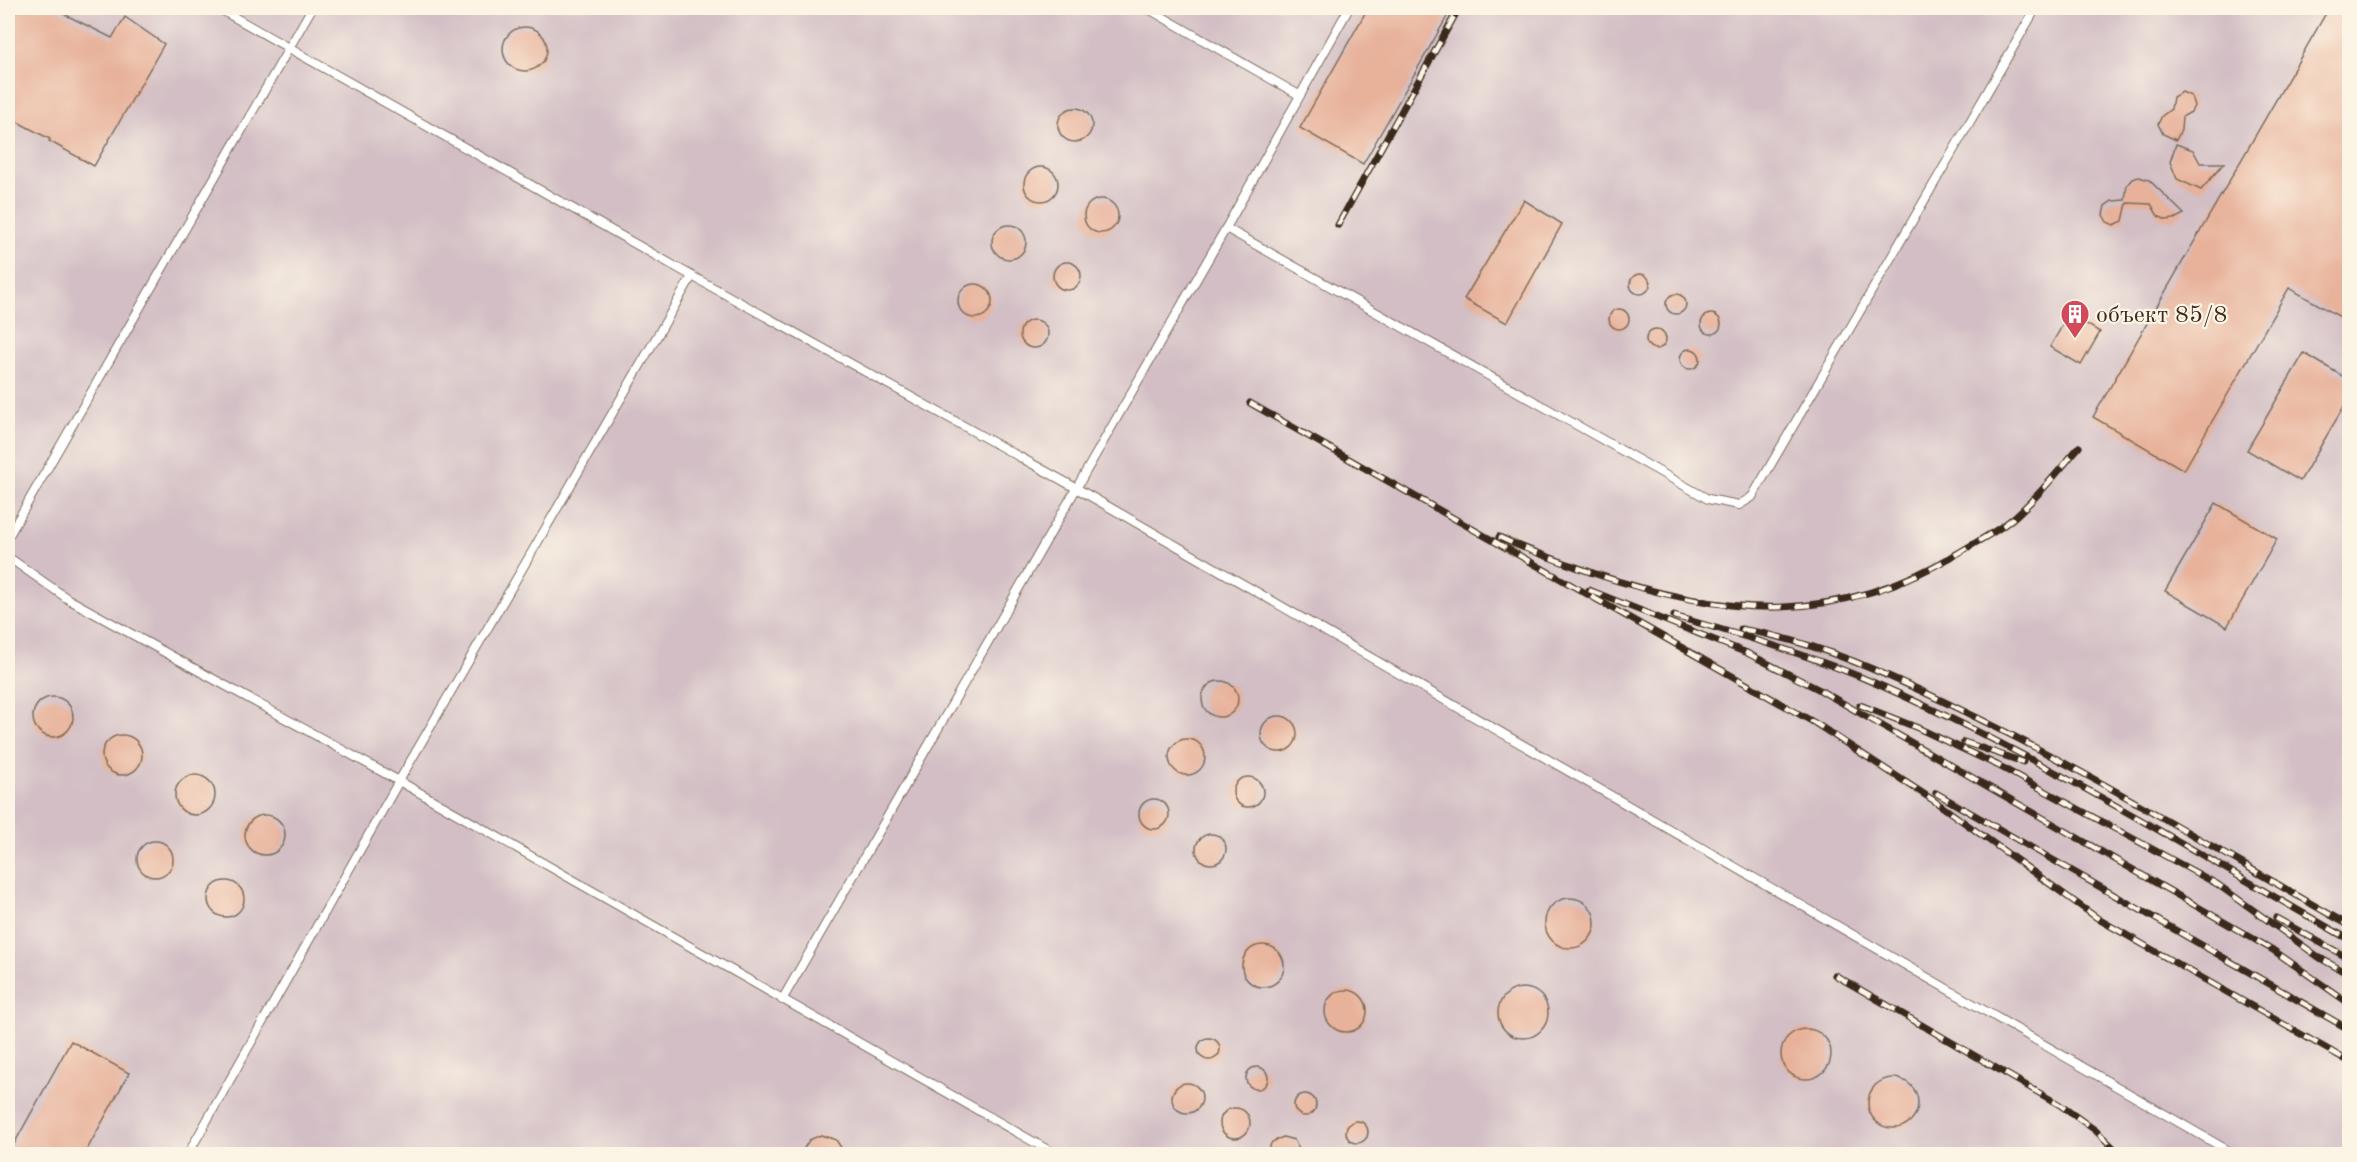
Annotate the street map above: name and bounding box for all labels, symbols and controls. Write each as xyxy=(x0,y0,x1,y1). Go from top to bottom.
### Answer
building icon: объект 85/8 xyxy=(2059,298,2091,340)
place label: объект 85/8 xyxy=(2096,304,2228,328)

